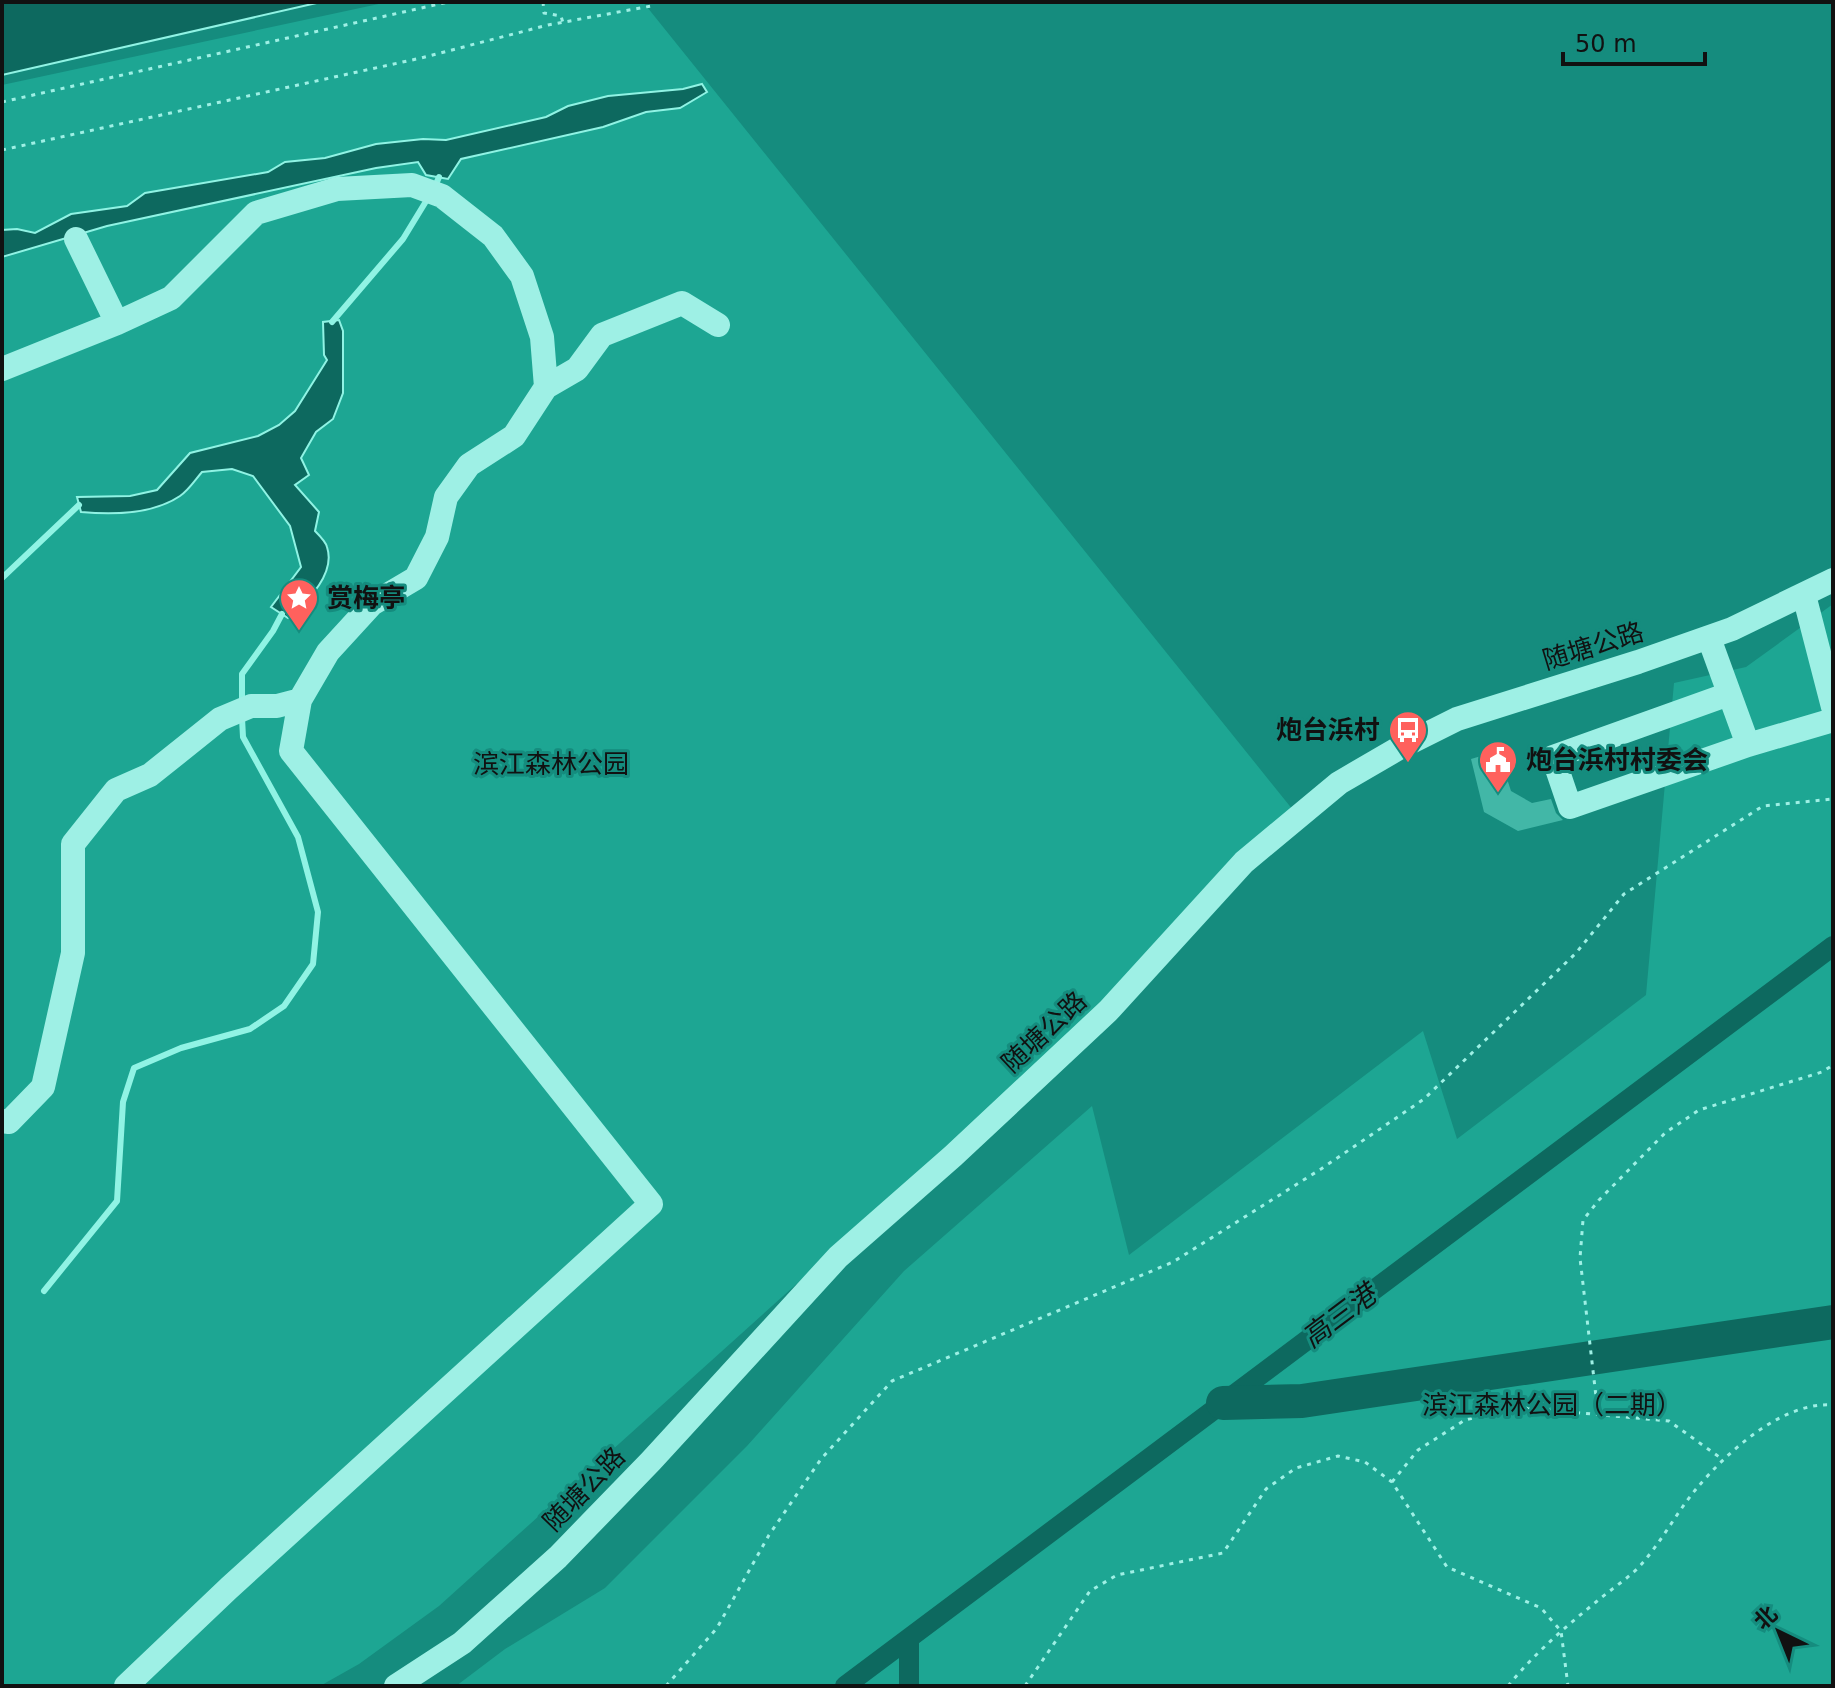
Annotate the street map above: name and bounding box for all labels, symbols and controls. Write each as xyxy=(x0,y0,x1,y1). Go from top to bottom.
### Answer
scale bar xyxy=(1563,16,1705,66)
text: 50 m xyxy=(1575,30,1637,58)
place icon: 赏梅亭 xyxy=(278,577,320,632)
place label: 赏梅亭 xyxy=(327,583,405,613)
street label: 随塘公路 xyxy=(1539,616,1647,676)
bus stop icon: 炮台浜村 xyxy=(1387,709,1429,764)
place label: 炮台浜村 xyxy=(1276,715,1380,745)
public building icon: 炮台浜村村委会 xyxy=(1477,739,1519,794)
place label: 炮台浜村村委会 xyxy=(1526,745,1708,775)
park label: 滨江森林公园 xyxy=(473,749,629,779)
street label: 随塘公路 xyxy=(996,986,1092,1078)
water label: 高三港 xyxy=(1296,1275,1386,1354)
park label: 滨江森林公园（二期） xyxy=(1422,1390,1682,1420)
street label: 随塘公路 xyxy=(537,1441,631,1537)
north arrow xyxy=(1739,1592,1819,1672)
text: 北 xyxy=(1749,1601,1782,1634)

